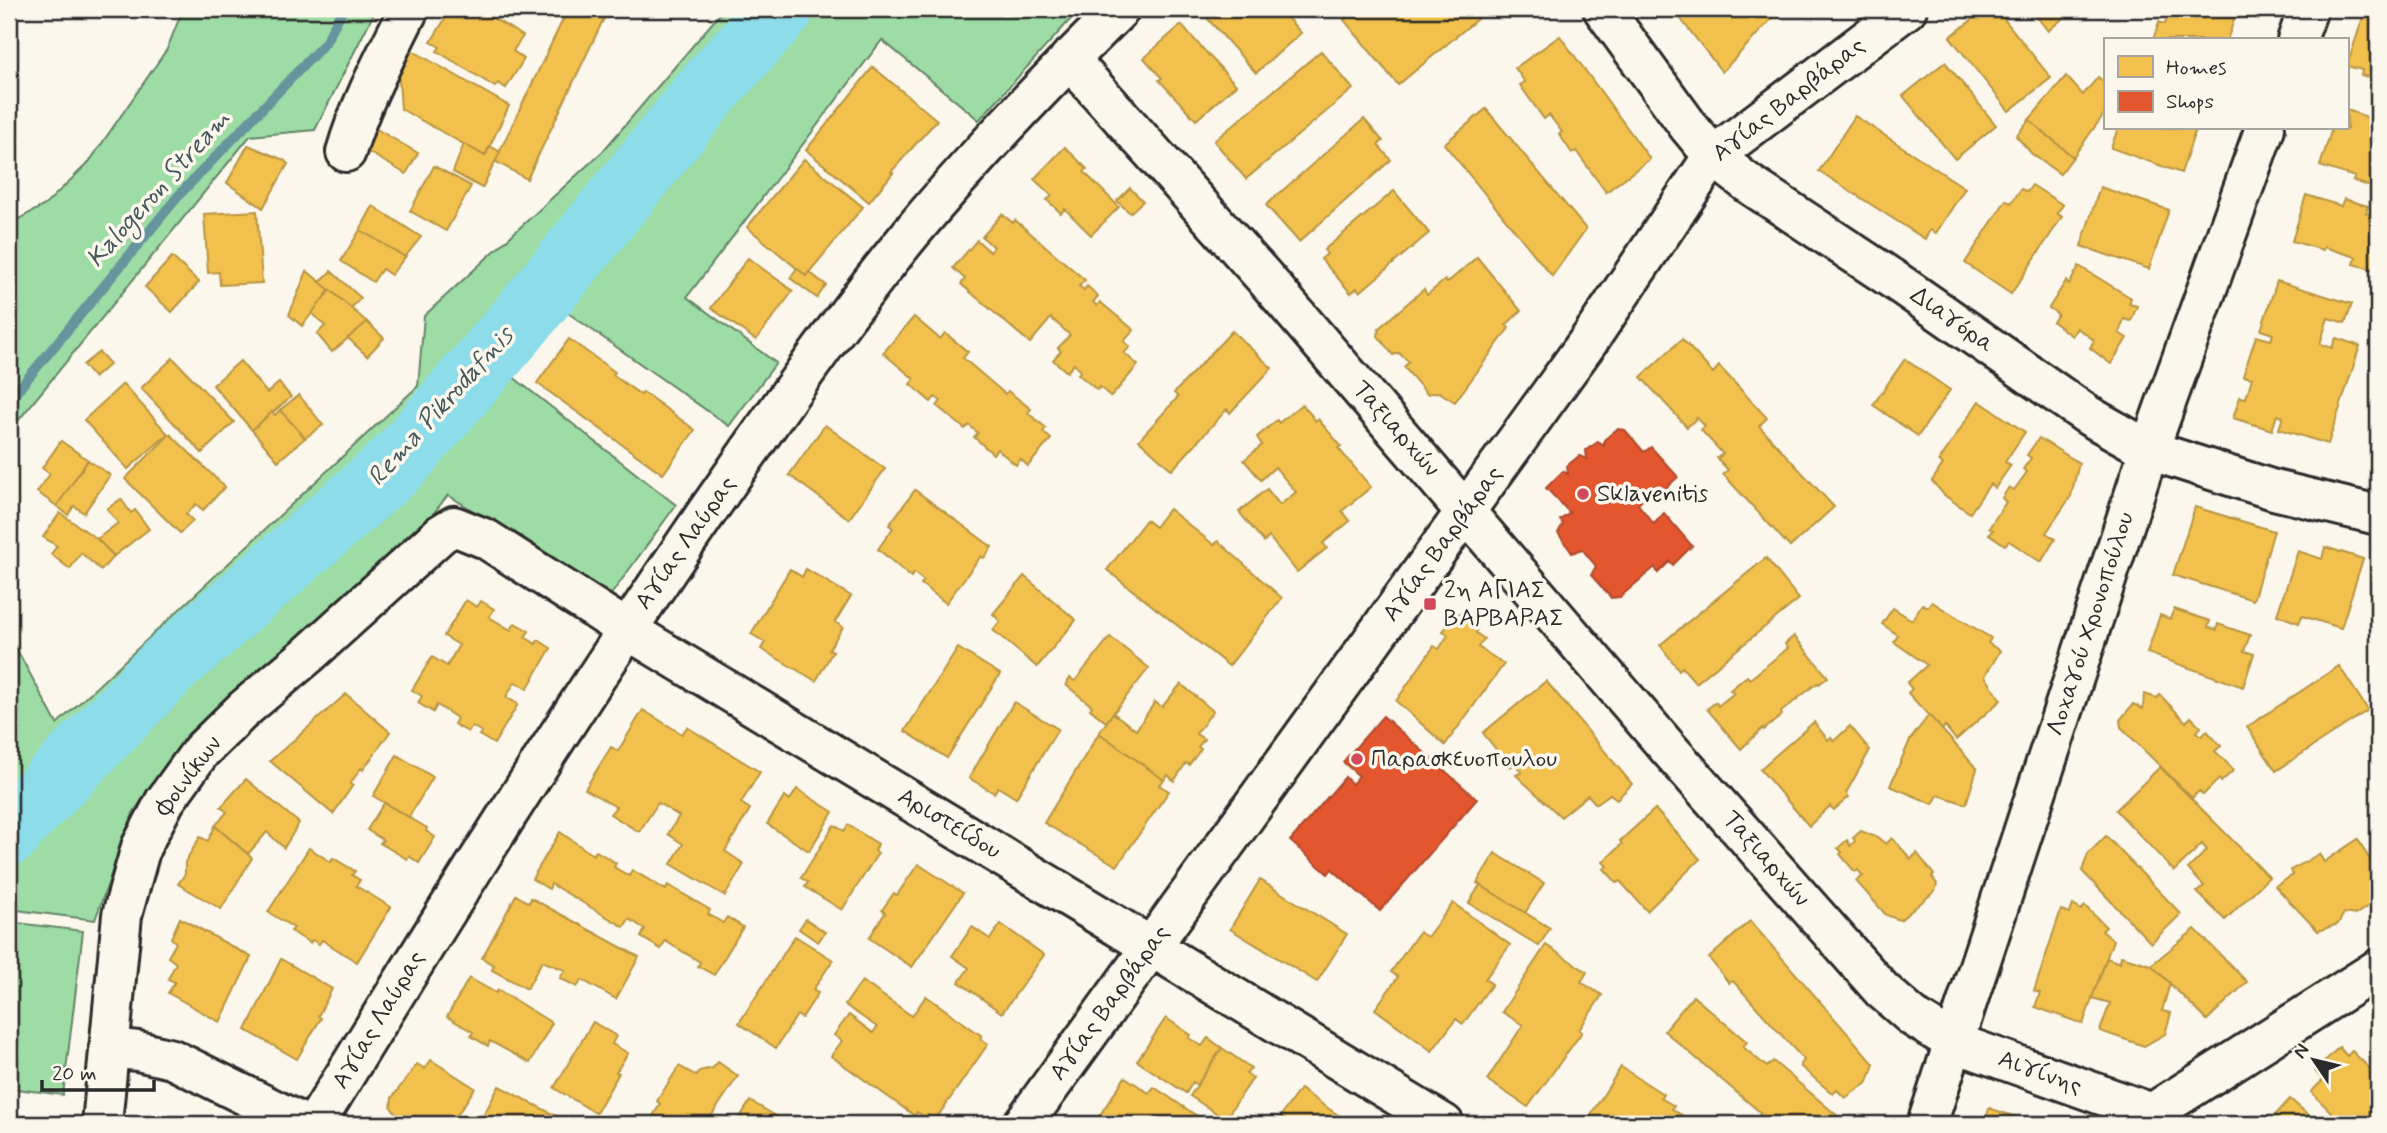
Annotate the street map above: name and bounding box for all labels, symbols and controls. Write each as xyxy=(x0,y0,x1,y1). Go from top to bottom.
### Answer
street label: Αγίας Βαρβάρας xyxy=(1707,31,1871,169)
legend xyxy=(2104,38,2348,130)
text: Homes xyxy=(2166,54,2226,82)
text: Shops xyxy=(2166,88,2214,116)
water label: Kalogeron Stream xyxy=(79,103,241,276)
street label: Διαγόρα xyxy=(1904,280,2000,360)
water label: Rema Pikrodafnis xyxy=(360,318,523,494)
street label: Ταξιαρχών xyxy=(1346,374,1446,484)
street label: Αγίας Βαρβάρας xyxy=(1376,460,1510,628)
street label: Αγίας Λαύρας xyxy=(629,470,743,616)
place label: Sklavenitis xyxy=(1597,479,1708,510)
marker: Sklavenitis xyxy=(1575,486,1591,502)
street label: Λοχαγού Χρονοπούλου xyxy=(2040,508,2142,740)
place label: 2η ΑΓΙΑΣ ΒΑΡΒΑΡΑΣ xyxy=(1444,575,1564,634)
marker: 2η ΑΓΙΑΣ ΒΑΡΒΑΡΑΣ xyxy=(1422,596,1438,612)
street label: Φοινίκων xyxy=(148,730,229,823)
place label: Παρασκευοπουλου xyxy=(1371,744,1557,775)
marker: Παρασκευοπουλου xyxy=(1349,751,1365,767)
street label: Αριστείδου xyxy=(892,781,1006,867)
street label: Ταξιαρχών xyxy=(1716,804,1816,914)
street label: Αγίας Βαρβάρας xyxy=(1043,919,1177,1087)
street label: Αγίας Λαύρας xyxy=(326,945,432,1095)
north arrow xyxy=(2278,1024,2348,1094)
text: N xyxy=(2287,1039,2315,1063)
street label: Αιγίνης xyxy=(1994,1044,2086,1102)
scale bar xyxy=(42,1049,154,1093)
text: 20 m xyxy=(52,1060,97,1088)

